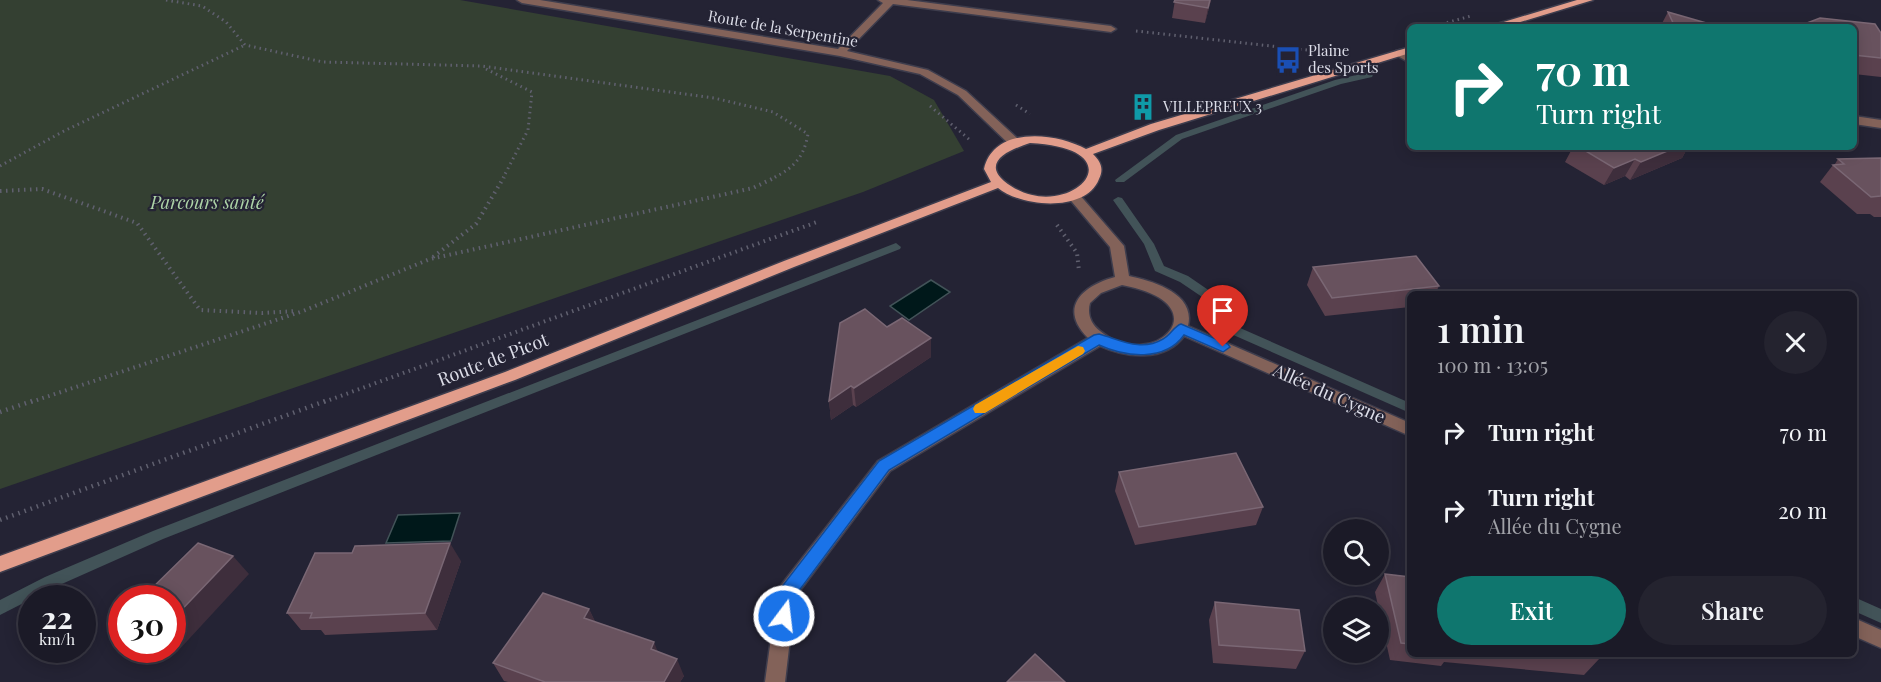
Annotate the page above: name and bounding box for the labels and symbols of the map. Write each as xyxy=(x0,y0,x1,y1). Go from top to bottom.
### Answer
street label: Route de la Serpentine xyxy=(707,5,860,51)
place label: Plaine des Sports xyxy=(1308,40,1378,77)
bus stop icon: Plaine des Sports xyxy=(1273,45,1303,75)
building icon: VILLEPREUX 3 xyxy=(1128,92,1158,122)
place label: VILLEPREUX 3 xyxy=(1162,96,1262,116)
park label: Parcours santé xyxy=(149,190,265,214)
pin xyxy=(1197,285,1248,347)
street label: Route de Picot xyxy=(434,327,552,391)
street label: Allée du Cygne xyxy=(1269,357,1389,428)
position arrow xyxy=(752,584,816,648)
speed limit sign: 30 xyxy=(108,585,186,663)

